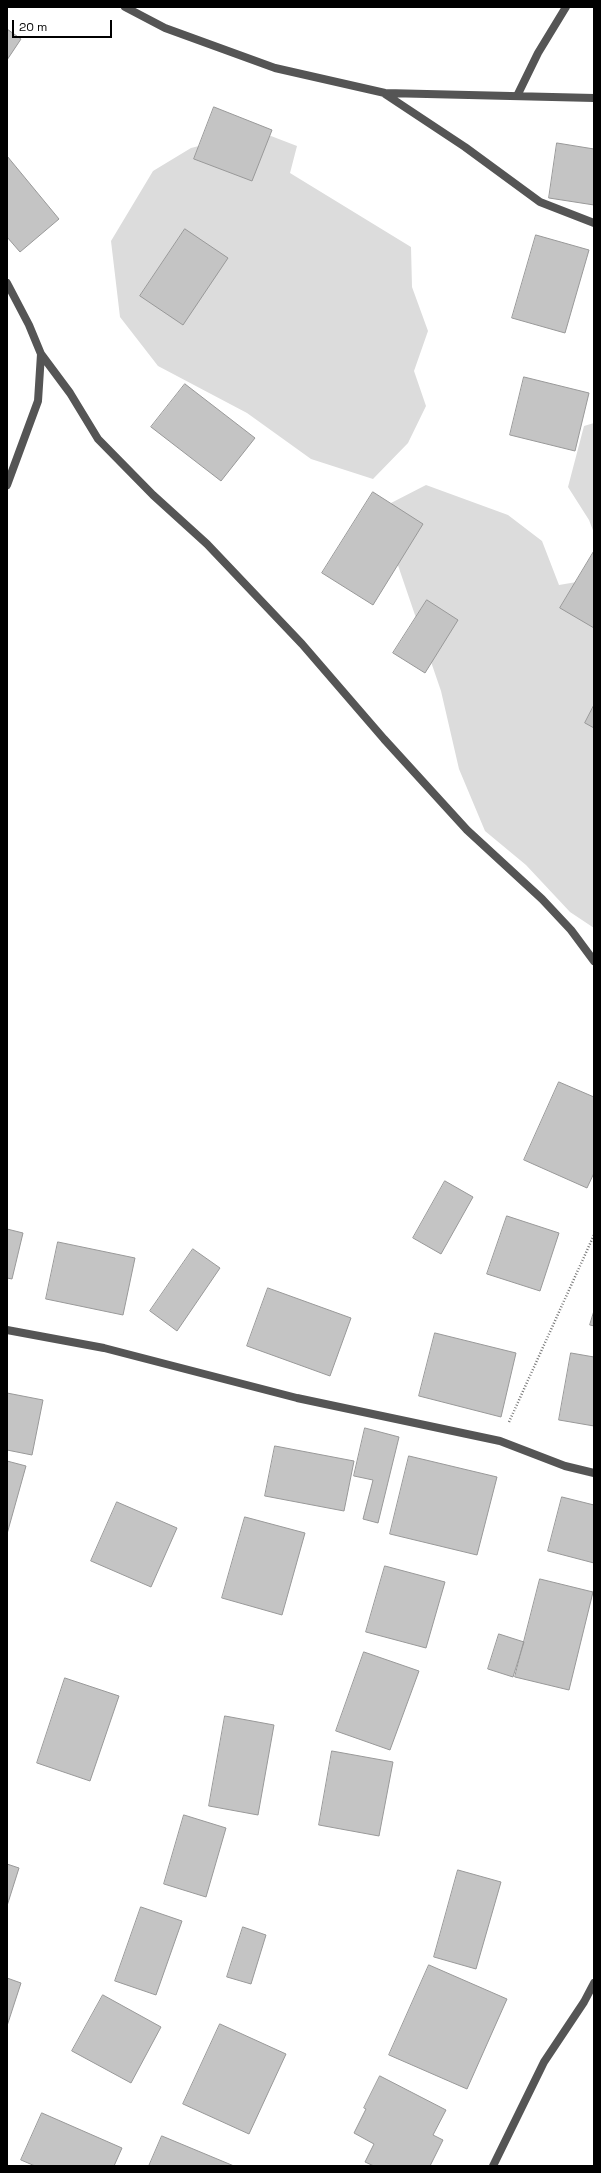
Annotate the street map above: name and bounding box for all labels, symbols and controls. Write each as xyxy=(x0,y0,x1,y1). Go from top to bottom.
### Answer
scale bar xyxy=(14,12,114,38)
text: 20 m xyxy=(19,19,47,35)

